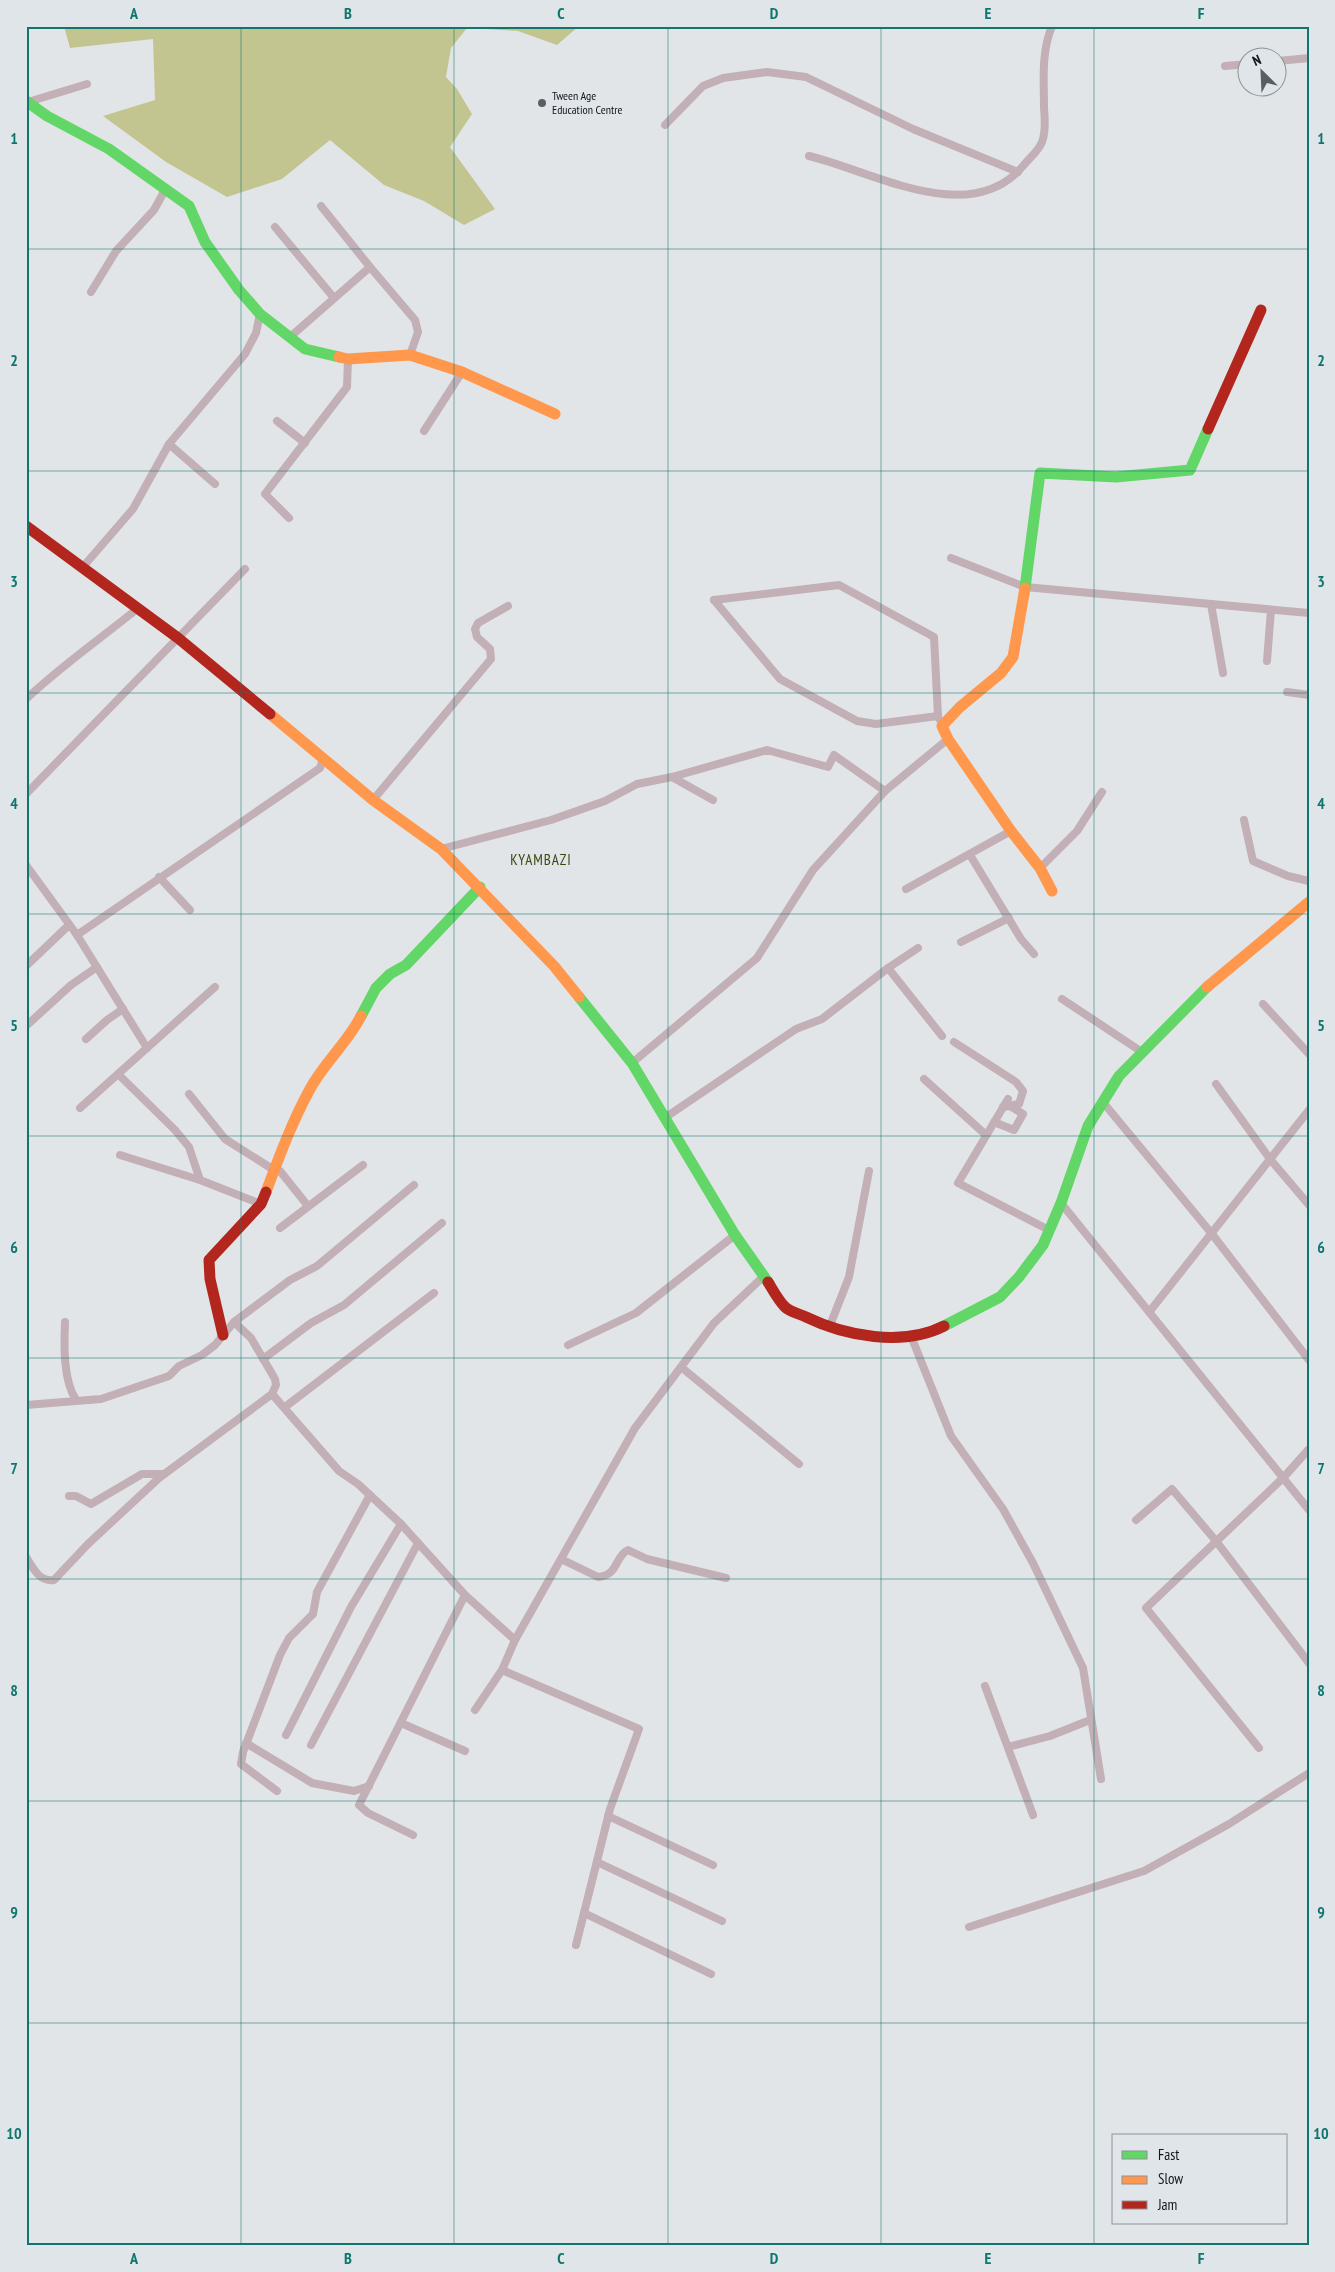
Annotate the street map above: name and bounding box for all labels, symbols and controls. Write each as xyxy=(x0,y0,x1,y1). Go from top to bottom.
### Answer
text: A xyxy=(129,3,139,23)
text: B xyxy=(344,3,352,23)
text: C xyxy=(557,3,565,23)
text: D xyxy=(770,3,779,23)
text: E xyxy=(985,3,992,23)
text: F xyxy=(1198,3,1205,23)
north arrow xyxy=(1238,48,1288,98)
text: N xyxy=(1250,50,1264,70)
place label: Tween Age Education Centre xyxy=(552,88,622,117)
marker: Tween Age Education Centre xyxy=(536,97,548,109)
text: 1 xyxy=(10,128,18,148)
text: 1 xyxy=(1317,128,1325,148)
text: 2 xyxy=(10,350,18,370)
text: 2 xyxy=(1317,350,1325,370)
text: 3 xyxy=(10,571,18,591)
text: 3 xyxy=(1317,571,1325,591)
text: 4 xyxy=(10,793,18,813)
text: 4 xyxy=(1317,793,1325,813)
district label: KYAMBAZI xyxy=(510,850,572,869)
text: 5 xyxy=(10,1015,18,1035)
text: 5 xyxy=(1317,1015,1325,1035)
text: 6 xyxy=(10,1237,18,1257)
text: 6 xyxy=(1317,1237,1325,1257)
text: 7 xyxy=(10,1458,18,1478)
text: 7 xyxy=(1317,1458,1325,1478)
text: 8 xyxy=(10,1680,18,1700)
text: 8 xyxy=(1317,1680,1325,1700)
text: 9 xyxy=(10,1902,18,1922)
text: 9 xyxy=(1317,1902,1325,1922)
text: 10 xyxy=(6,2123,22,2143)
text: 10 xyxy=(1313,2123,1329,2143)
legend xyxy=(1112,2134,1288,2224)
text: Fast xyxy=(1158,2145,1179,2164)
text: Slow xyxy=(1158,2169,1183,2188)
text: Jam xyxy=(1157,2195,1177,2214)
text: A xyxy=(129,2248,139,2268)
text: B xyxy=(344,2248,352,2268)
text: C xyxy=(557,2248,565,2268)
text: D xyxy=(770,2248,779,2268)
text: E xyxy=(985,2248,992,2268)
text: F xyxy=(1198,2248,1205,2268)

